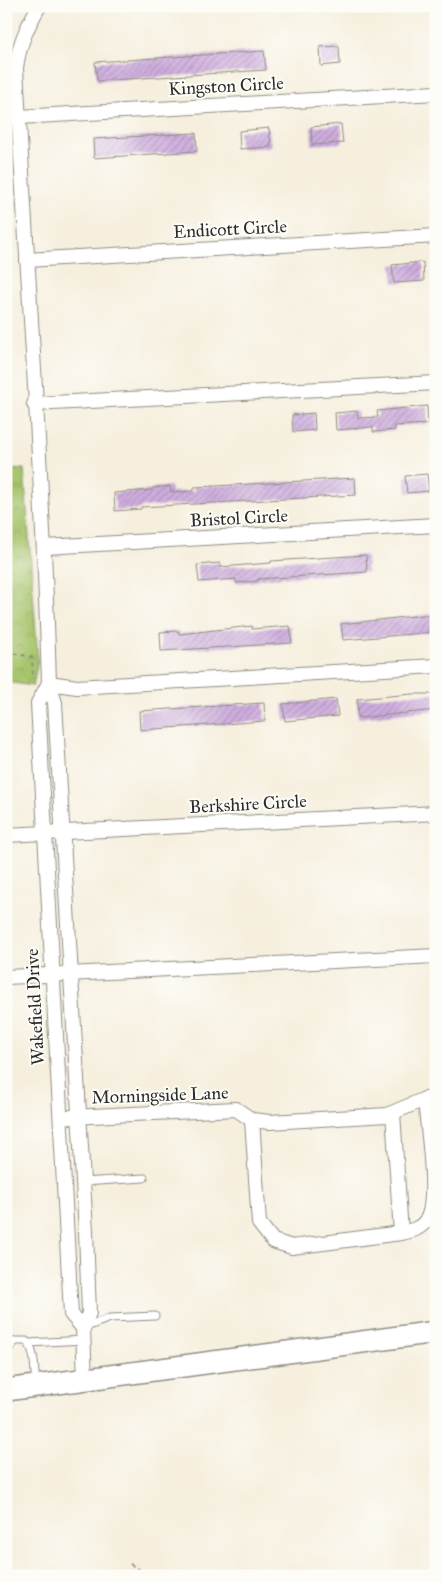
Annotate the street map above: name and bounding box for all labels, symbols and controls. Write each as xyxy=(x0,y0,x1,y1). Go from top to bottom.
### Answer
street label: Kingston Circle xyxy=(168,72,284,101)
street label: Endicott Circle xyxy=(173,215,287,243)
street label: Bristol Circle xyxy=(189,504,289,532)
street label: Berkshire Circle xyxy=(189,790,307,818)
street label: Wakefield Drive xyxy=(21,948,49,1066)
street label: Morningside Lane xyxy=(91,1082,229,1109)

